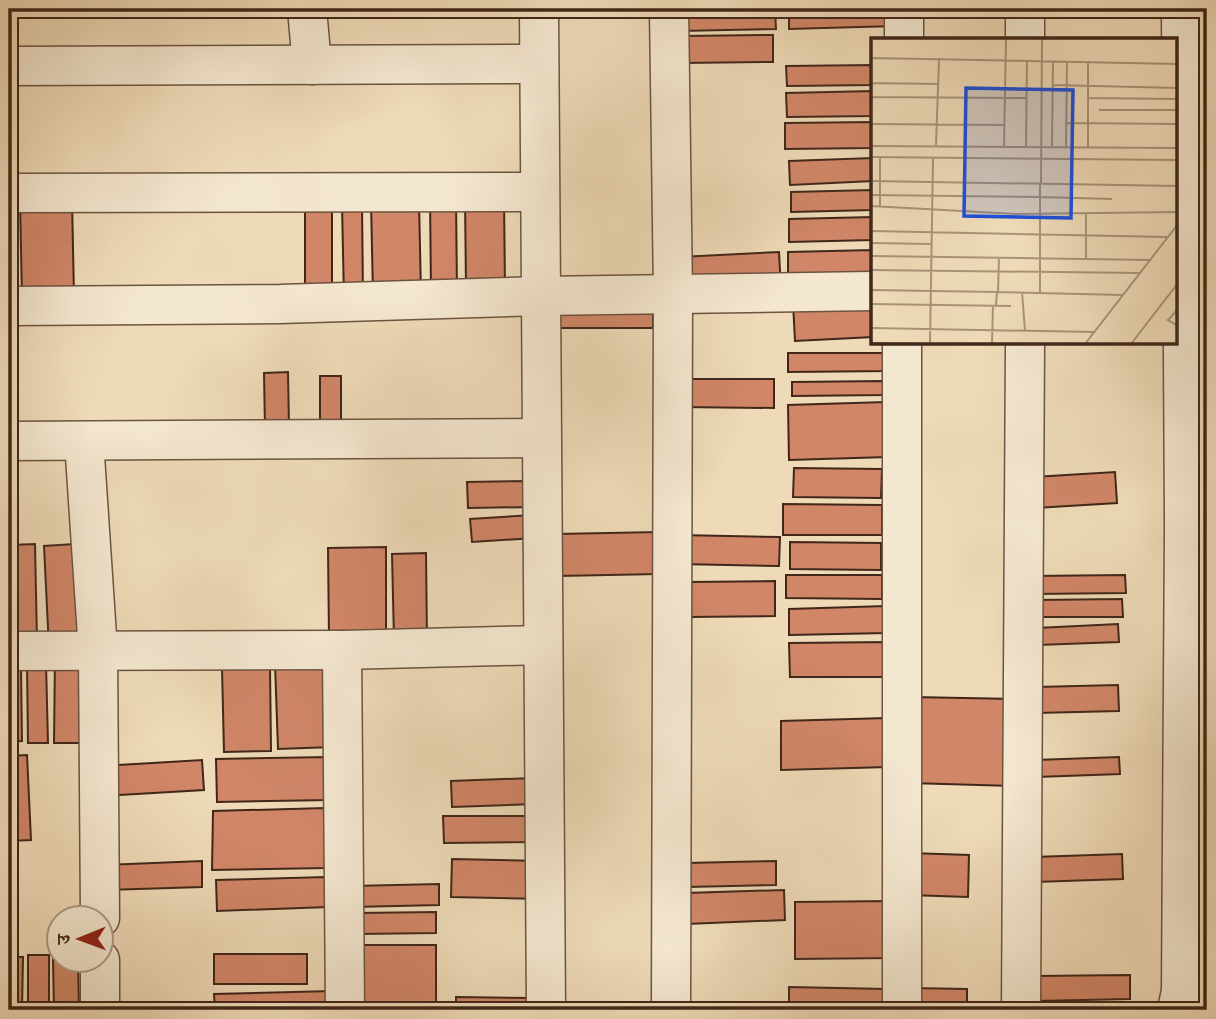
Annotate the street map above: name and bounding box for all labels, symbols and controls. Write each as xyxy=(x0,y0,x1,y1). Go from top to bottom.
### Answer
inset map xyxy=(871,38,1178,345)
north arrow xyxy=(46,904,116,974)
text: उ xyxy=(51,933,77,946)

